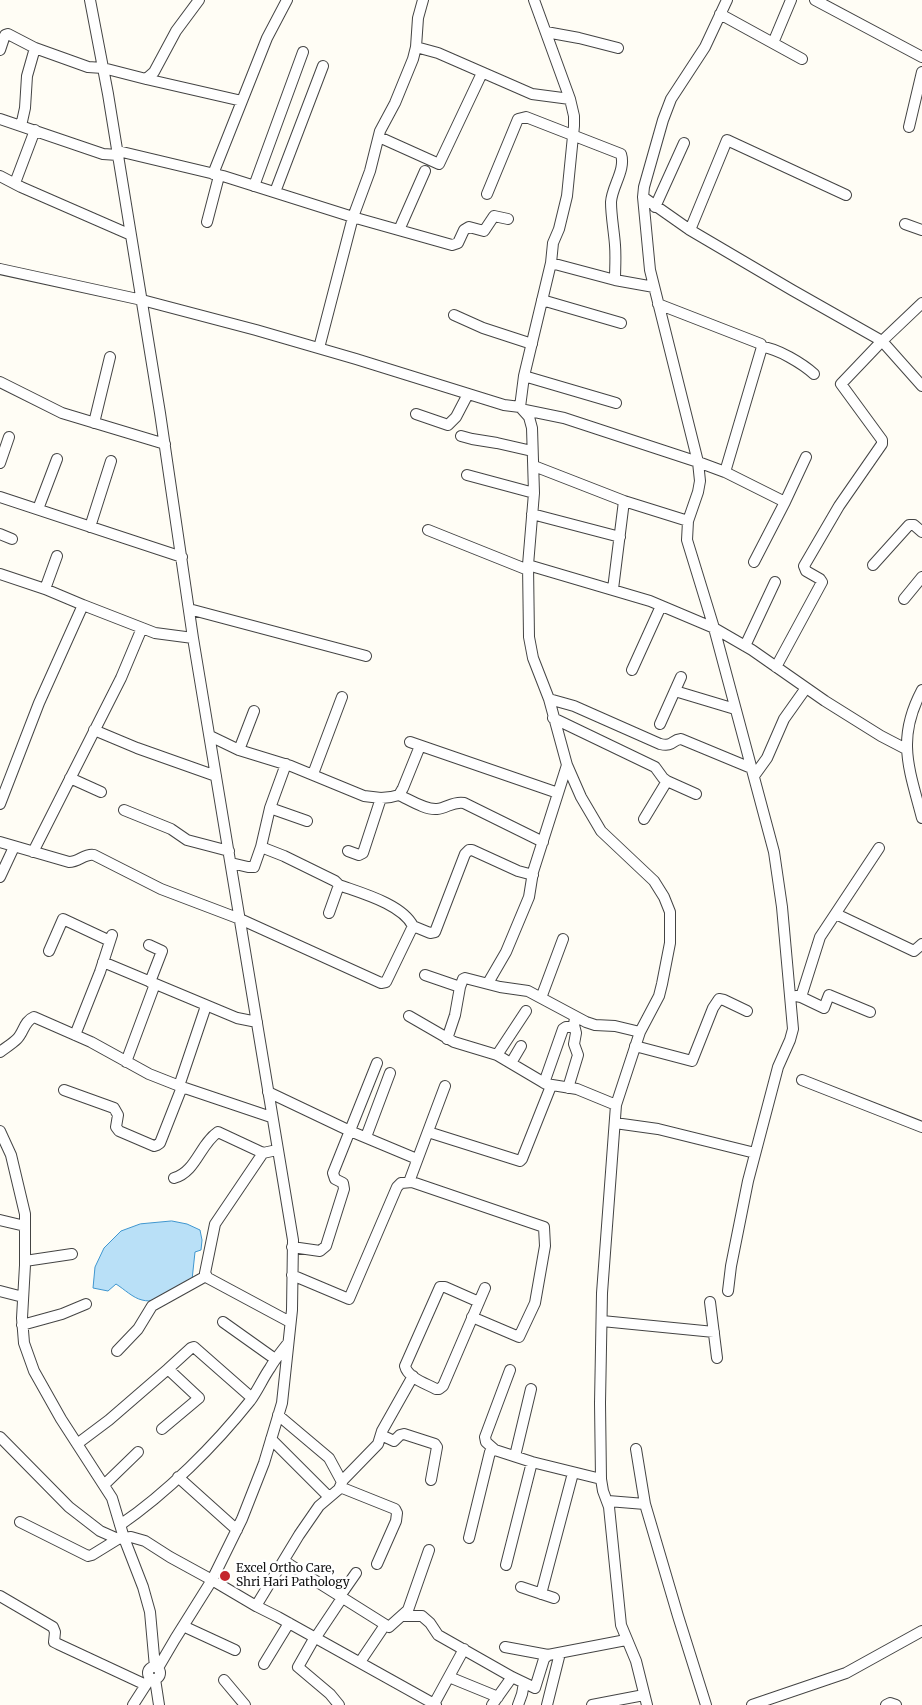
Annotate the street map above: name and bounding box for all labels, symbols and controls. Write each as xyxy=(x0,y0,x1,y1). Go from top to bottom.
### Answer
place label: Excel Ortho Care, Shri Hari Pathology xyxy=(236,1562,350,1590)
marker: Excel Ortho Care, Shri Hari Pathology xyxy=(218,1569,232,1583)

